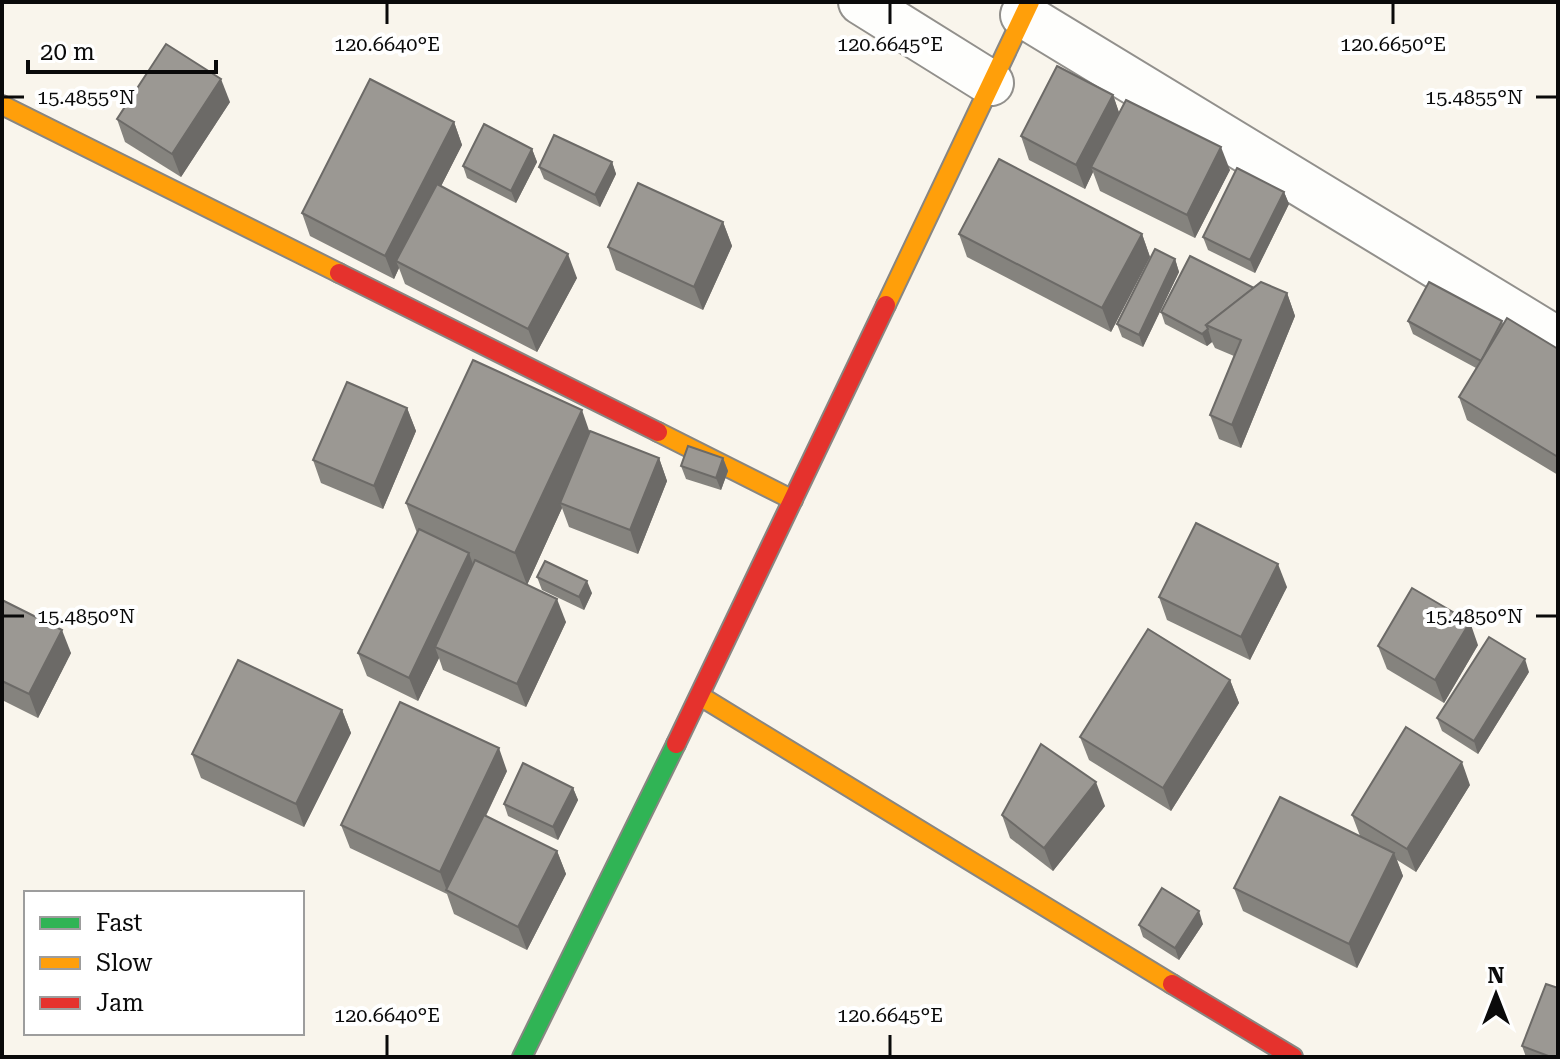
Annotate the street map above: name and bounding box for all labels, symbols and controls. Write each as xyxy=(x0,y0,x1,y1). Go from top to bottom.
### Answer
scale bar xyxy=(28,24,216,74)
text: 120.6640°E xyxy=(334,32,440,56)
text: 120.6645°E xyxy=(837,32,943,56)
text: 120.6650°E xyxy=(1340,32,1446,56)
text: 20 m xyxy=(40,38,95,66)
text: 15.4855°N xyxy=(37,85,135,109)
text: 15.4855°N xyxy=(1425,85,1523,109)
text: 15.4850°N xyxy=(37,604,135,628)
text: 15.4850°N xyxy=(1425,604,1523,628)
legend xyxy=(24,891,304,1035)
text: Fast xyxy=(96,909,143,937)
text: Slow xyxy=(96,949,153,977)
north arrow xyxy=(1456,955,1536,1035)
text: N xyxy=(1488,963,1505,988)
text: Jam xyxy=(96,989,144,1017)
text: 120.6640°E xyxy=(334,1003,440,1027)
text: 120.6645°E xyxy=(837,1003,943,1027)

